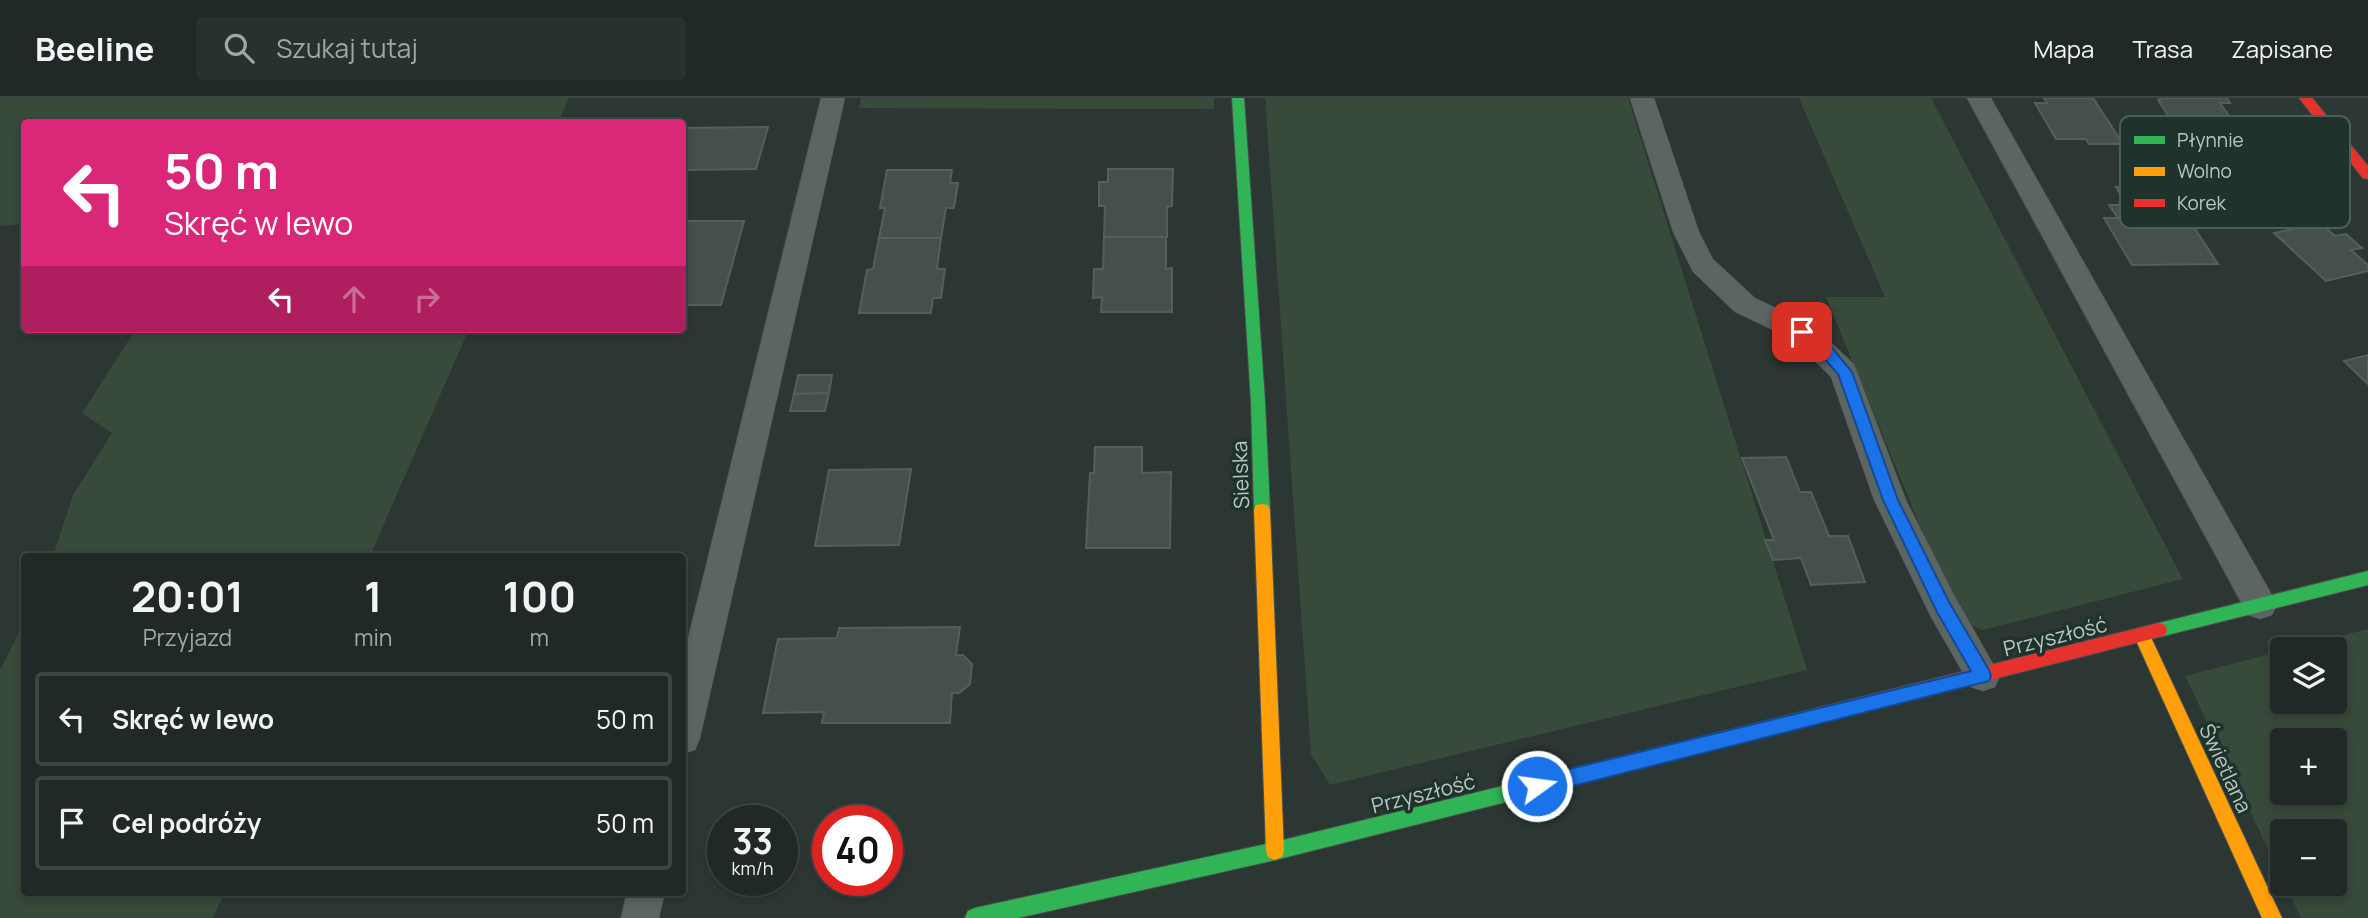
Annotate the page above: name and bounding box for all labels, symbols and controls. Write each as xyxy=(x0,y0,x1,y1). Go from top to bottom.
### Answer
search box xyxy=(196,17,686,80)
text: Beeline xyxy=(35,26,154,71)
icon: search xyxy=(220,29,258,67)
text: Szukaj tutaj xyxy=(276,30,418,66)
text: Mapa xyxy=(2033,32,2094,65)
text: Trasa xyxy=(2132,32,2193,65)
text: Zapisane xyxy=(2231,32,2333,65)
legend xyxy=(2120,116,2350,228)
text: Płynnie xyxy=(2177,127,2244,153)
text: 50 m xyxy=(164,137,279,204)
icon: left xyxy=(49,147,140,238)
text: Wolno xyxy=(2177,158,2232,184)
text: Korek xyxy=(2177,190,2227,216)
text: Skręć w lewo xyxy=(164,201,353,245)
icon: left xyxy=(262,280,300,318)
icon: ahead xyxy=(335,280,373,318)
icon: right xyxy=(408,280,446,318)
pin xyxy=(1772,302,1832,362)
icon: arrive xyxy=(1783,313,1821,351)
street label: Sielska xyxy=(1225,440,1255,510)
text: 20:01 xyxy=(131,567,244,625)
text: 1 xyxy=(364,567,382,625)
text: 100 xyxy=(502,567,576,625)
street label: Przyszłość xyxy=(2000,610,2110,662)
text: Przyjazd xyxy=(143,621,232,653)
text: min xyxy=(354,621,392,653)
text: m xyxy=(529,621,549,653)
map controls xyxy=(2270,637,2347,896)
button: layers xyxy=(2270,637,2347,714)
icon: left xyxy=(53,700,91,738)
text: Skręć w lewo xyxy=(112,701,274,737)
text: 50 m xyxy=(596,701,654,737)
street label: Świetlana xyxy=(2193,719,2259,817)
button: + xyxy=(2270,728,2347,805)
position arrow xyxy=(1500,749,1574,823)
street label: Przyszłość xyxy=(1368,767,1478,819)
icon: arrive xyxy=(53,804,91,842)
text: Cel podróży xyxy=(112,805,261,841)
text: 50 m xyxy=(596,805,654,841)
speed limit sign: 40 xyxy=(812,805,903,896)
text: 33 xyxy=(732,817,773,865)
button: − xyxy=(2270,819,2347,896)
text: km/h xyxy=(732,856,773,880)

